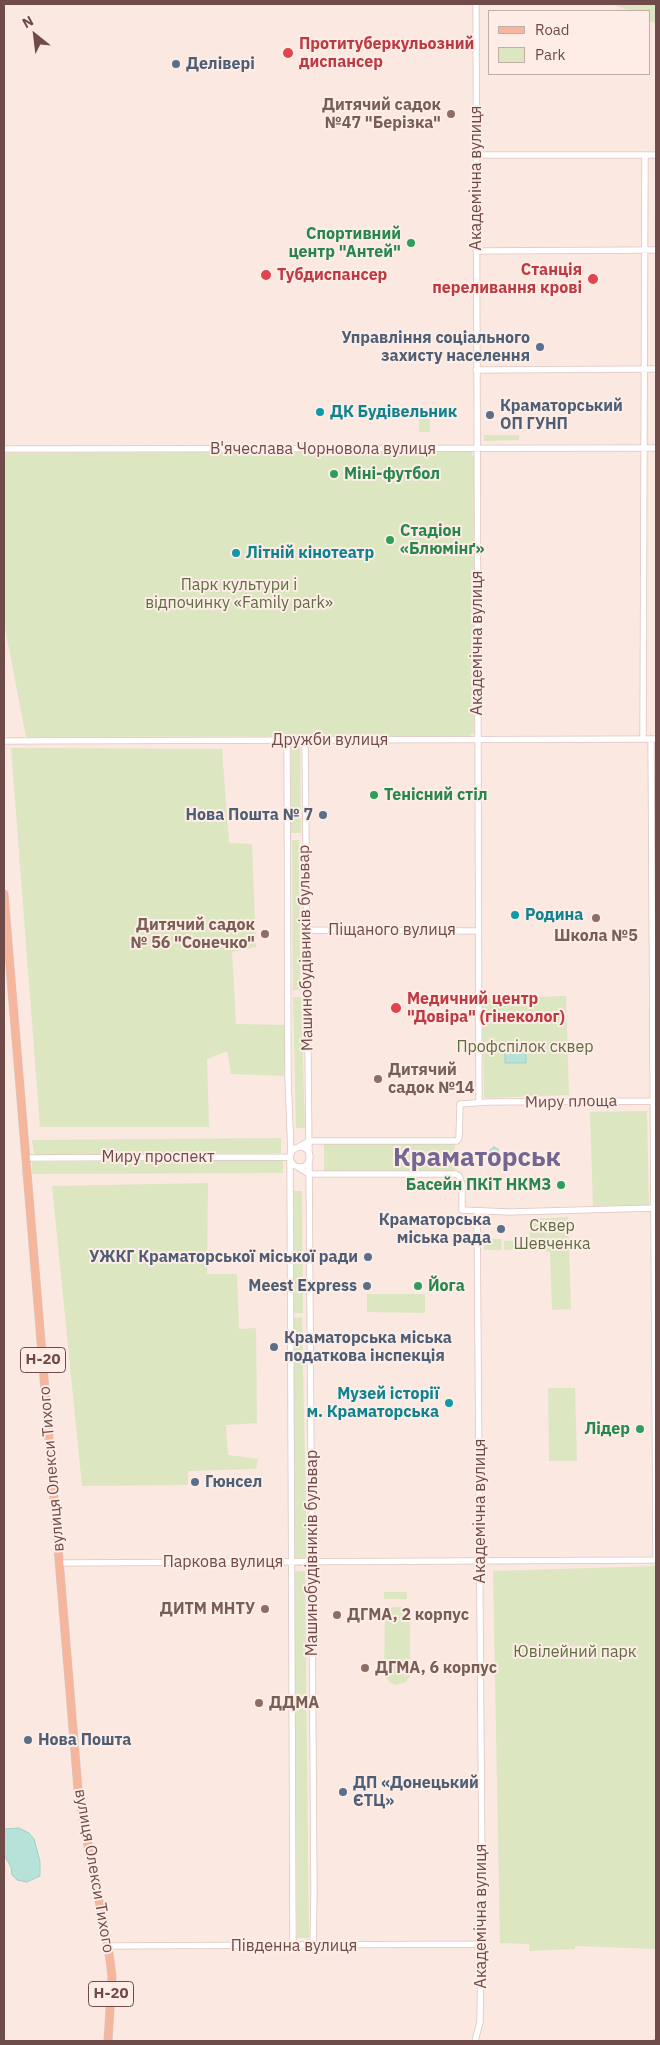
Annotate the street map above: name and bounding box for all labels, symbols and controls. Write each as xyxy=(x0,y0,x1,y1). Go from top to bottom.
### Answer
north arrow xyxy=(10,10,60,60)
legend xyxy=(488,10,650,75)
text: N xyxy=(19,12,37,32)
text: Road xyxy=(535,20,570,39)
place label: Протитуберкульозний диспансер xyxy=(299,34,474,72)
text: Park xyxy=(535,45,565,64)
marker: Протитуберкульозний диспансер xyxy=(281,46,295,60)
place label: Делівері xyxy=(186,54,255,74)
marker: Делівері xyxy=(170,58,182,70)
place label: Дитячий садок №47 "Берізка" xyxy=(322,95,441,133)
street label: Академічна вулиця xyxy=(466,106,486,250)
marker: Дитячий садок №47 "Берізка" xyxy=(445,108,457,120)
place label: Спортивний центр "Антей" xyxy=(288,224,401,262)
marker: Спортивний центр "Антей" xyxy=(405,237,417,249)
place label: Станція переливання крові xyxy=(432,260,582,298)
place label: Тубдиспансер xyxy=(277,265,387,285)
marker: Тубдиспансер xyxy=(259,268,273,282)
marker: Станція переливання крові xyxy=(586,272,600,286)
place label: Управління соціального захисту населення xyxy=(342,328,530,366)
marker: Управління соціального захисту населення xyxy=(534,341,546,353)
place label: Краматорський ОП ГУНП xyxy=(500,396,623,434)
place label: ДК Будівельник xyxy=(330,402,457,422)
marker: ДК Будівельник xyxy=(314,406,326,418)
marker: Краматорський ОП ГУНП xyxy=(484,409,496,421)
street label: В'ячеслава Чорновола вулиця xyxy=(210,439,436,459)
place label: Міні-футбол xyxy=(344,464,440,484)
marker: Міні-футбол xyxy=(328,468,340,480)
place label: Стадіон «Блюмінґ» xyxy=(400,521,484,559)
marker: Стадіон «Блюмінґ» xyxy=(384,534,396,546)
place label: Літній кінотеатр xyxy=(246,543,374,563)
marker: Літній кінотеатр xyxy=(230,547,242,559)
street label: Академічна вулиця xyxy=(467,571,487,715)
park label: Парк культури і відпочинку «Family park» xyxy=(145,575,333,613)
street label: Дружби вулиця xyxy=(272,730,388,750)
place label: Тенісний стіл xyxy=(384,785,488,805)
marker: Тенісний стіл xyxy=(368,789,380,801)
place label: Нова Пошта № 7 xyxy=(185,805,313,825)
marker: Нова Пошта № 7 xyxy=(317,809,329,821)
street label: Машинобудівників бульвар xyxy=(295,845,317,1051)
place label: Родина xyxy=(525,905,583,925)
marker: Родина xyxy=(509,909,521,921)
marker: Школа №5 xyxy=(590,912,602,924)
place label: Дитячий садок № 56 "Сонечко" xyxy=(130,915,255,953)
street label: Піщаного вулиця xyxy=(328,920,456,940)
place label: Школа №5 xyxy=(554,926,638,946)
marker: Дитячий садок № 56 "Сонечко" xyxy=(259,928,271,940)
place label: Медичний центр "Довіра" (гінеколог) xyxy=(407,989,565,1027)
marker: Медичний центр "Довіра" (гінеколог) xyxy=(389,1001,403,1015)
park label: Профспілок сквер xyxy=(456,1037,594,1057)
place label: Дитячий садок №14 xyxy=(388,1060,474,1098)
marker: Дитячий садок №14 xyxy=(372,1073,384,1085)
street label: Миру площа xyxy=(525,1092,617,1112)
district label: Краматорськ xyxy=(393,1142,561,1174)
street label: Миру проспект xyxy=(101,1147,215,1167)
place label: Басейн ПКіТ НКМЗ xyxy=(406,1175,551,1195)
marker: Басейн ПКіТ НКМЗ xyxy=(555,1179,567,1191)
place label: Краматорська міська рада xyxy=(379,1210,491,1248)
park label: Сквер Шевченка xyxy=(514,1216,590,1254)
marker: Краматорська міська рада xyxy=(495,1223,507,1235)
place label: УЖКГ Краматорської міської ради xyxy=(89,1247,358,1267)
marker: УЖКГ Краматорської міської ради xyxy=(362,1251,374,1263)
place label: Meest Express xyxy=(248,1276,357,1296)
place label: Йога xyxy=(428,1276,465,1296)
marker: Meest Express xyxy=(361,1280,373,1292)
marker: Йога xyxy=(412,1280,424,1292)
place label: Краматорська міська податкова інспекція xyxy=(284,1328,452,1366)
marker: Краматорська міська податкова інспекція xyxy=(268,1341,280,1353)
road number: Н-20 xyxy=(20,1348,66,1372)
place label: Музей історії м. Краматорська xyxy=(306,1384,439,1422)
street label: вулиця Олекси Тихого xyxy=(35,1385,69,1553)
marker: Музей історії м. Краматорська xyxy=(443,1397,455,1409)
place label: Лідер xyxy=(584,1419,630,1439)
marker: Лідер xyxy=(634,1423,646,1435)
street label: Академічна вулиця xyxy=(470,1439,490,1583)
street label: Машинобудівників бульвар xyxy=(302,1450,322,1656)
place label: Гюнсел xyxy=(205,1472,262,1492)
marker: Гюнсел xyxy=(189,1476,201,1488)
street label: Паркова вулиця xyxy=(163,1552,283,1572)
place label: ДИТМ МНТУ xyxy=(160,1599,255,1619)
marker: ДИТМ МНТУ xyxy=(259,1603,271,1615)
place label: ДГМА, 2 корпус xyxy=(347,1605,469,1625)
marker: ДГМА, 2 корпус xyxy=(331,1609,343,1621)
park label: Ювілейний парк xyxy=(513,1642,637,1662)
place label: ДГМА, 6 корпус xyxy=(375,1658,497,1678)
marker: ДГМА, 6 корпус xyxy=(359,1662,371,1674)
place label: ДДМА xyxy=(269,1693,319,1713)
marker: ДДМА xyxy=(253,1697,265,1709)
place label: Нова Пошта xyxy=(38,1730,131,1750)
marker: Нова Пошта xyxy=(22,1734,34,1746)
place label: ДП «Донецький ЄТЦ» xyxy=(353,1773,479,1811)
marker: ДП «Донецький ЄТЦ» xyxy=(337,1786,349,1798)
street label: вулиця Олекси Тихого xyxy=(70,1788,118,1954)
street label: Академічна вулиця xyxy=(471,1844,491,1988)
street label: Південна вулиця xyxy=(231,1936,357,1956)
road number: Н-20 xyxy=(88,1982,134,2006)

